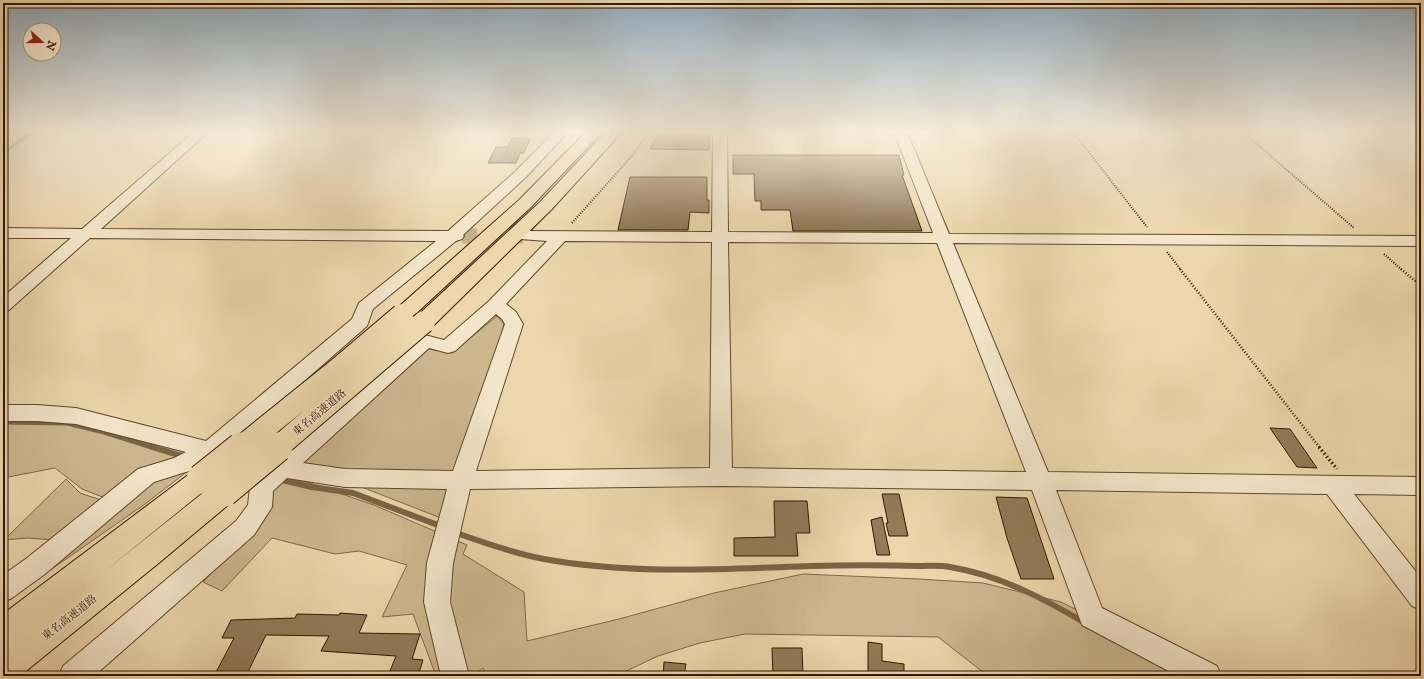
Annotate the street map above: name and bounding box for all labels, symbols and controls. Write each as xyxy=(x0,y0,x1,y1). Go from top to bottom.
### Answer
north arrow xyxy=(22,22,62,62)
text: N xyxy=(42,37,59,53)
street label: 東名高速道路 xyxy=(290,386,349,439)
street label: 東名高速道路 xyxy=(39,592,100,644)

